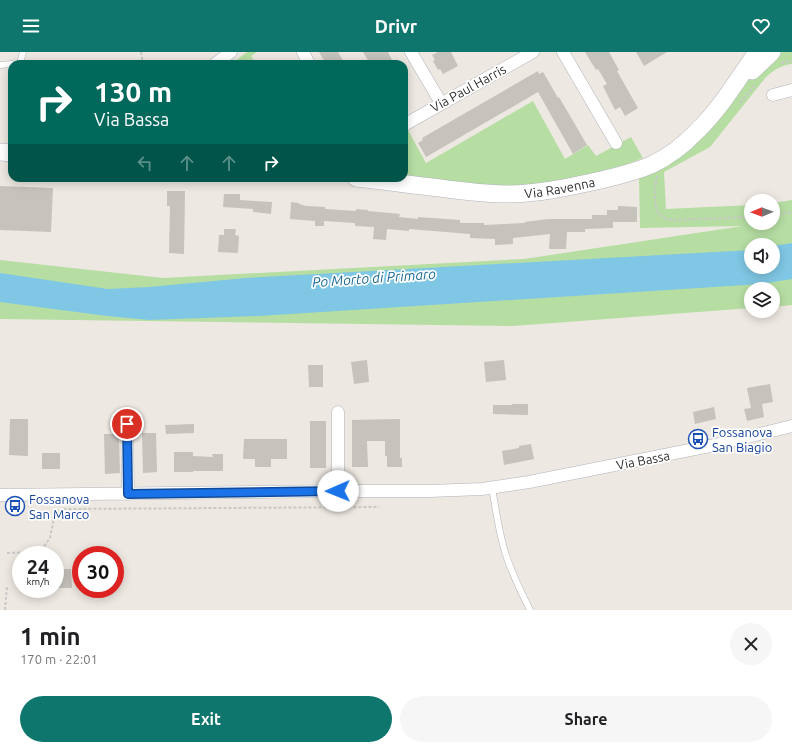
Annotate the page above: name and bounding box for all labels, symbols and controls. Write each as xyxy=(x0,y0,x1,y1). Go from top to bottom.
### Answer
icon: menu xyxy=(20,15,42,37)
icon: heart xyxy=(750,15,772,37)
text: Drivr xyxy=(375,16,417,36)
street label: Via Paul Harris xyxy=(428,61,508,114)
icon: right xyxy=(28,76,80,128)
text: 130 m xyxy=(94,76,172,107)
text: Via Bassa xyxy=(94,109,169,129)
icon: left xyxy=(134,152,156,174)
icon: ahead xyxy=(176,152,198,174)
icon: ahead xyxy=(218,152,240,174)
icon: right xyxy=(260,152,282,174)
street label: Via Ravenna xyxy=(524,175,596,200)
north arrow xyxy=(744,194,780,230)
map controls xyxy=(744,194,780,318)
button: sound xyxy=(744,238,780,274)
water label: Po Morto di Primaro xyxy=(312,266,437,290)
button: layers xyxy=(744,282,780,318)
pin xyxy=(110,407,144,441)
icon: arrive xyxy=(116,413,138,435)
place label: Fossanova San Biagio xyxy=(712,425,772,454)
bus stop icon: Fossanova San Biagio xyxy=(687,428,709,450)
street label: Via Bassa xyxy=(615,448,671,472)
position arrow xyxy=(317,470,359,512)
place label: Fossanova San Marco xyxy=(29,492,89,521)
bus stop icon: Fossanova San Marco xyxy=(4,495,26,517)
speed limit sign: 30 xyxy=(72,546,124,598)
text: 24 xyxy=(27,555,49,578)
text: km/h xyxy=(26,576,50,587)
text: 1 min xyxy=(20,623,81,650)
button: close xyxy=(730,623,772,665)
text: 170 m · 22:01 xyxy=(20,652,98,666)
button: Exit xyxy=(20,696,392,742)
button: Share xyxy=(400,696,772,742)

